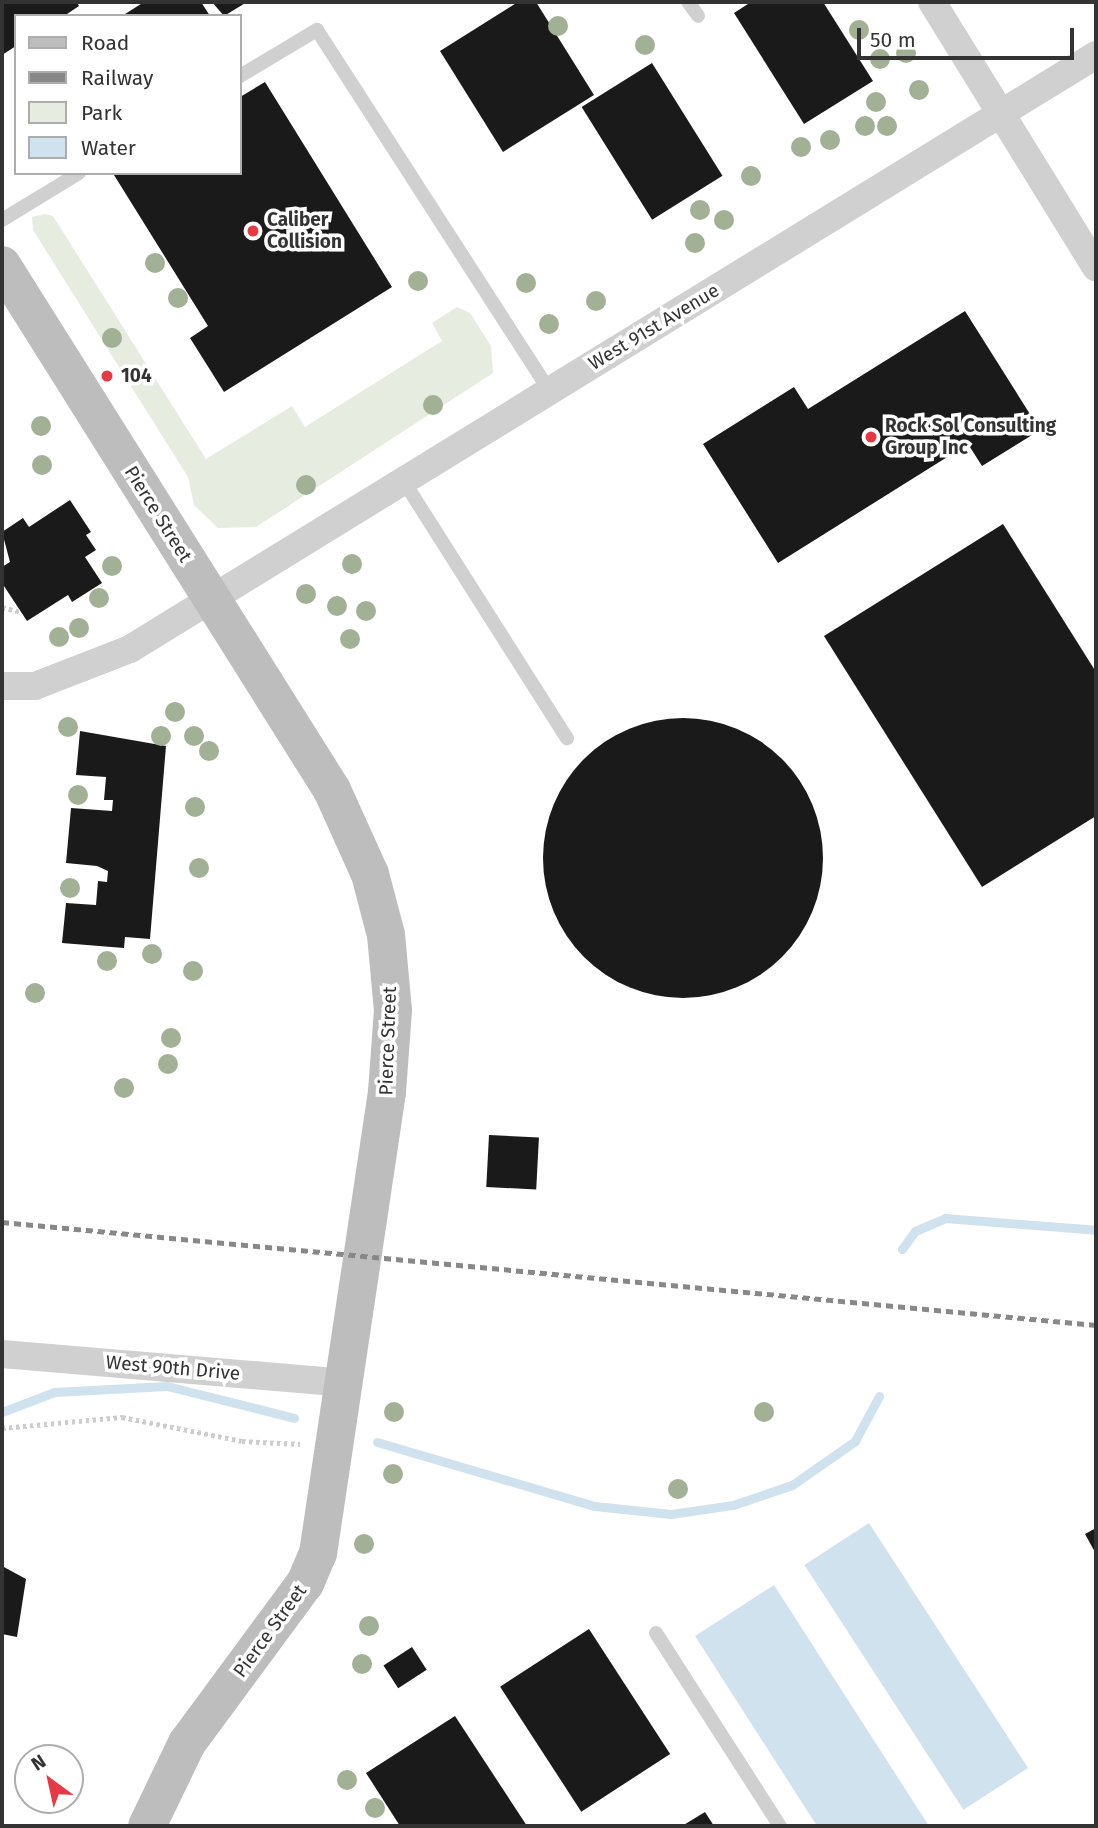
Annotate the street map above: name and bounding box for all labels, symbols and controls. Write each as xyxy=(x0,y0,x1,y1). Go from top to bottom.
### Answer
legend xyxy=(14,14,242,175)
scale bar xyxy=(860,14,1077,58)
text: 50 m xyxy=(870,27,916,53)
text: Road xyxy=(81,30,129,56)
text: Railway xyxy=(81,65,153,91)
text: Park xyxy=(81,100,122,126)
text: Water xyxy=(81,135,136,161)
place label: Caliber Collision xyxy=(267,209,342,253)
marker: Caliber Collision xyxy=(245,223,261,239)
street label: West 91st Avenue xyxy=(585,279,723,375)
place label: 104 xyxy=(121,365,152,387)
marker: 104 xyxy=(99,368,115,384)
place label: Rock Sol Consulting Group Inc xyxy=(885,415,1056,459)
marker: Rock Sol Consulting Group Inc xyxy=(863,429,879,445)
street label: Pierce Street xyxy=(119,462,197,566)
street label: Pierce Street xyxy=(375,986,401,1096)
street label: West 90th Drive xyxy=(105,1351,241,1385)
street label: Pierce Street xyxy=(229,1580,311,1682)
north arrow xyxy=(14,1744,84,1814)
text: N xyxy=(27,1750,50,1776)

